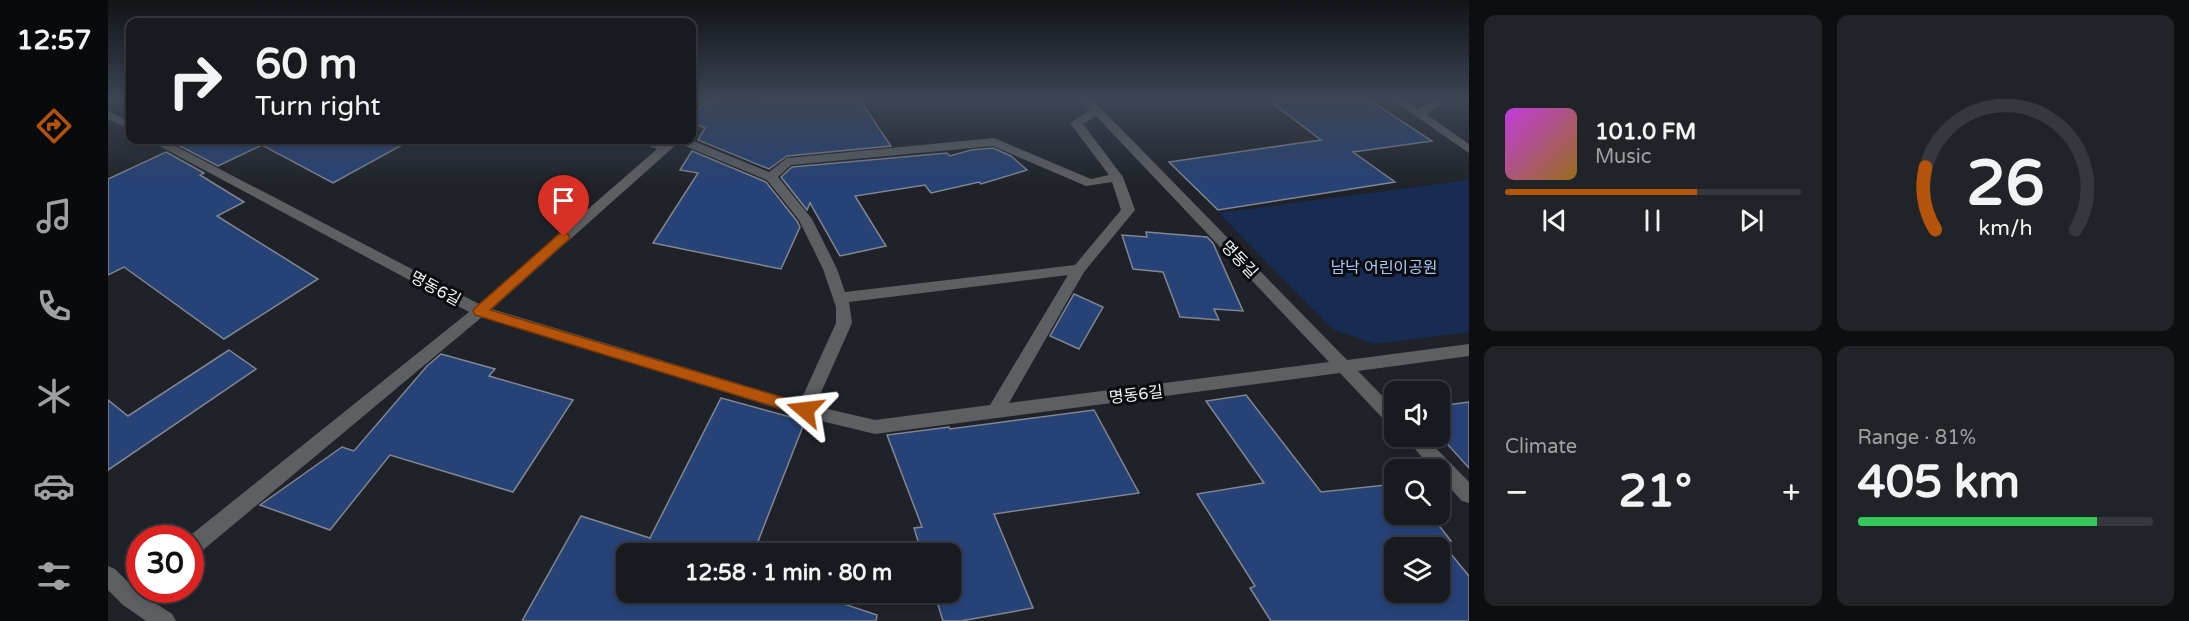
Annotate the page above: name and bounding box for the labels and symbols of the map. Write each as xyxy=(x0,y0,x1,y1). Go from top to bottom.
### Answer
pin xyxy=(538,175,589,237)
street label: 명동길 xyxy=(1217,237,1262,283)
park label: 남낙 어린이공원 xyxy=(1330,258,1438,278)
street label: 명동6길 xyxy=(407,267,464,310)
position arrow xyxy=(773,378,837,442)
street label: 명동6길 xyxy=(1108,382,1164,408)
speed limit sign: 30 xyxy=(126,525,204,603)

